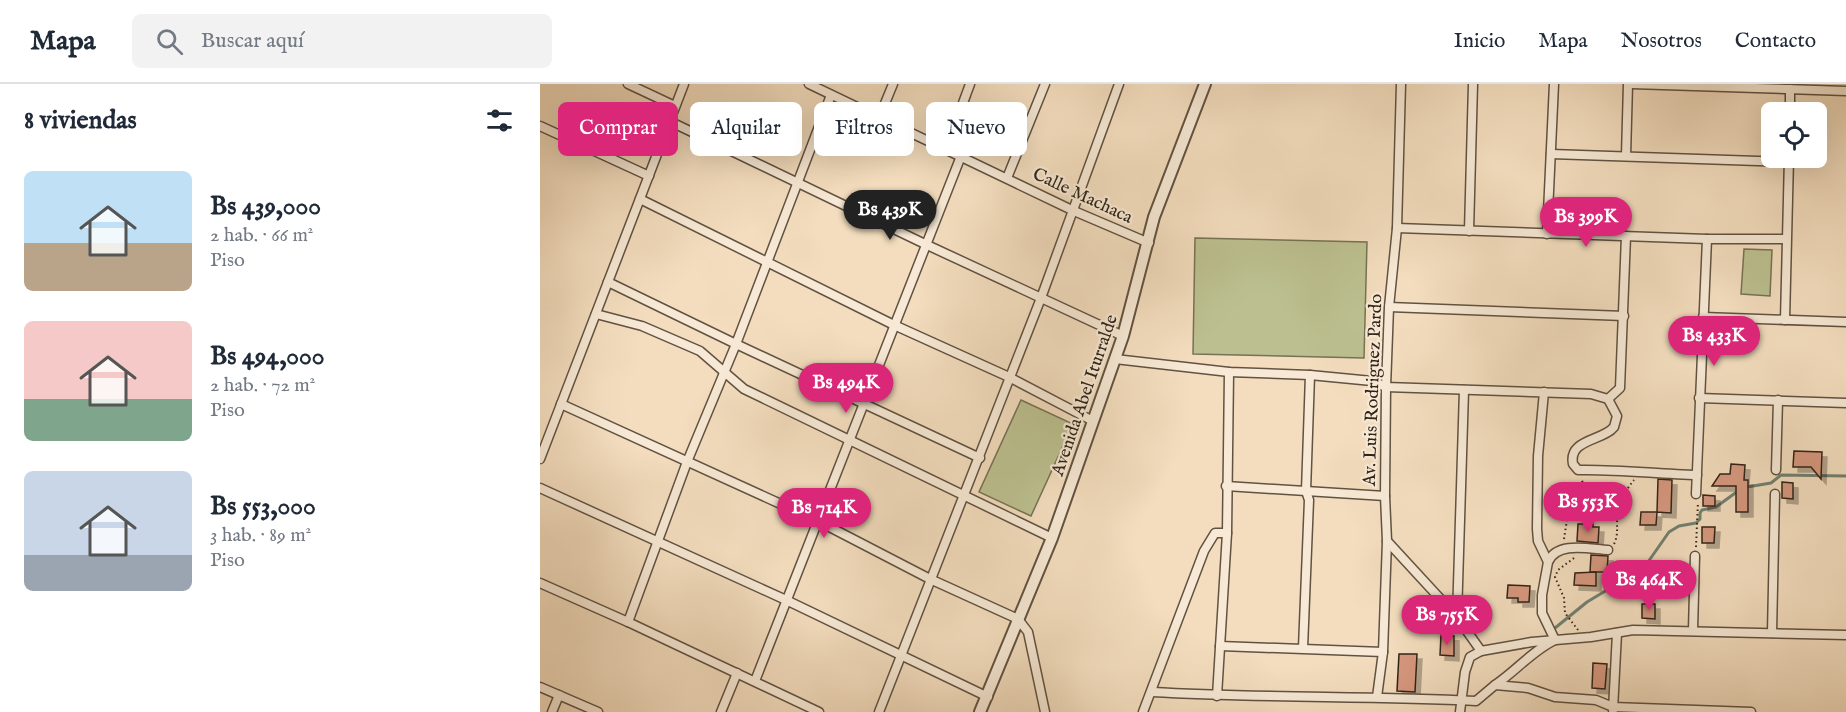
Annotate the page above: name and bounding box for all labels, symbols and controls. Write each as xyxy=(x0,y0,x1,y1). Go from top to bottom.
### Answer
search box xyxy=(132,14,552,68)
text: Mapa xyxy=(30,24,96,59)
icon: search xyxy=(153,25,186,58)
text: Buscar aquí xyxy=(201,27,304,55)
text: Inicio xyxy=(1454,28,1505,55)
text: Mapa xyxy=(1538,28,1588,55)
text: Nosotros xyxy=(1621,28,1702,55)
text: Contacto xyxy=(1735,28,1816,55)
chip: Comprar xyxy=(558,102,678,156)
chip: Alquilar xyxy=(690,102,802,156)
chip: Filtros xyxy=(814,102,914,156)
chip: Nuevo xyxy=(926,102,1027,156)
map controls xyxy=(1761,102,1827,168)
button: locate xyxy=(1761,102,1827,168)
text: 8 viviendas xyxy=(24,104,137,137)
icon: filters xyxy=(483,104,516,137)
street label: Calle Machaca xyxy=(1029,163,1136,230)
text: Bs 439,000 xyxy=(210,190,321,223)
pin: Bs 439K xyxy=(835,190,945,241)
icon: home xyxy=(72,195,144,267)
text: Bs 439K xyxy=(857,197,923,222)
pin: Bs 399K xyxy=(1531,197,1641,248)
text: Bs 399K xyxy=(1554,204,1618,229)
text: 2 hab. · 66 m² xyxy=(210,223,313,248)
text: Piso xyxy=(210,248,245,273)
street label: Av. Luis Rodriguez Pardo xyxy=(1359,293,1388,487)
street label: Avenida Abel Iturralde xyxy=(1047,312,1124,480)
pin: Bs 433K xyxy=(1659,316,1769,367)
text: Bs 433K xyxy=(1682,323,1746,348)
text: Bs 494,000 xyxy=(210,340,325,373)
icon: home xyxy=(72,345,144,417)
pin: Bs 494K xyxy=(791,363,901,414)
text: Bs 494K xyxy=(812,370,880,395)
text: 2 hab. · 72 m² xyxy=(210,373,315,398)
text: Piso xyxy=(210,398,245,423)
pin: Bs 553K xyxy=(1533,482,1643,533)
pin: Bs 714K xyxy=(769,488,879,539)
text: Bs 553K xyxy=(1557,489,1619,514)
text: Bs 553,000 xyxy=(210,490,316,523)
icon: home xyxy=(72,495,144,567)
text: Bs 714K xyxy=(791,495,857,520)
text: 3 hab. · 89 m² xyxy=(210,523,311,548)
text: Piso xyxy=(210,548,245,573)
pin: Bs 464K xyxy=(1594,560,1704,611)
text: Bs 464K xyxy=(1615,567,1683,592)
pin: Bs 755K xyxy=(1392,595,1502,646)
text: Bs 755K xyxy=(1416,602,1478,627)

